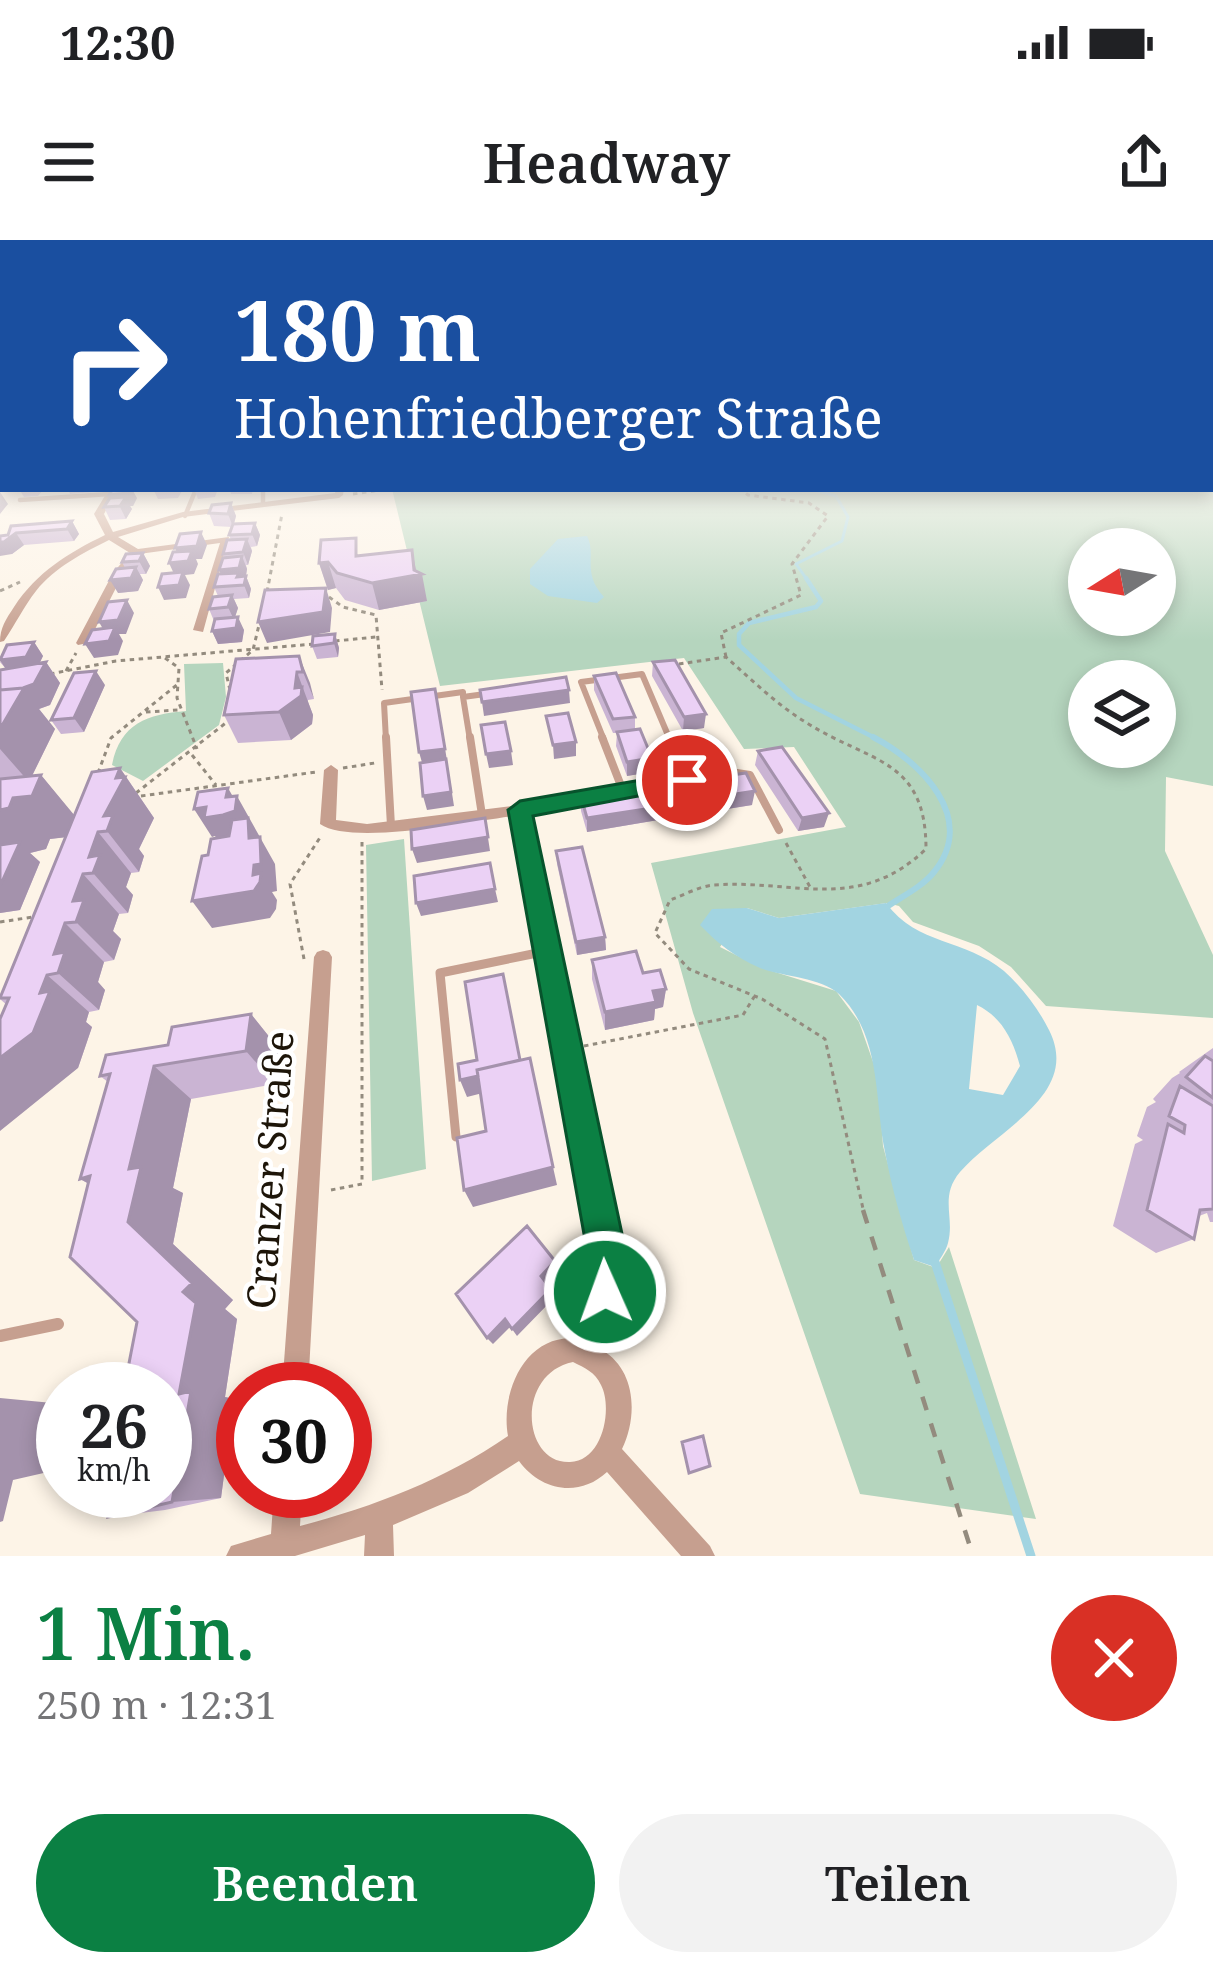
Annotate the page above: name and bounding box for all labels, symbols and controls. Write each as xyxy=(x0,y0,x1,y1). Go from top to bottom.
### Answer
text: 12:30 xyxy=(60,12,175,73)
text: Headway xyxy=(483,125,730,199)
icon: menu xyxy=(36,129,102,195)
icon: share xyxy=(1111,129,1177,195)
text: 180 m xyxy=(234,271,481,386)
icon: right xyxy=(36,288,192,444)
text: Hohenfriedberger Straße xyxy=(234,380,883,454)
north arrow xyxy=(1068,528,1176,636)
map controls xyxy=(1068,528,1176,768)
button: layers xyxy=(1068,660,1176,768)
pin xyxy=(636,729,738,831)
icon: arrive xyxy=(654,747,720,813)
street label: Cranzer Straße xyxy=(232,1029,305,1311)
position arrow xyxy=(542,1229,668,1355)
speed limit sign: 30 xyxy=(216,1362,372,1518)
text: 26 xyxy=(80,1384,148,1466)
text: km/h xyxy=(77,1449,151,1490)
text: 1 Min. xyxy=(36,1583,255,1681)
button: close xyxy=(1051,1595,1177,1721)
text: 250 m · 12:31 xyxy=(36,1677,277,1730)
button: Beenden xyxy=(36,1814,595,1952)
button: Teilen xyxy=(619,1814,1177,1952)

